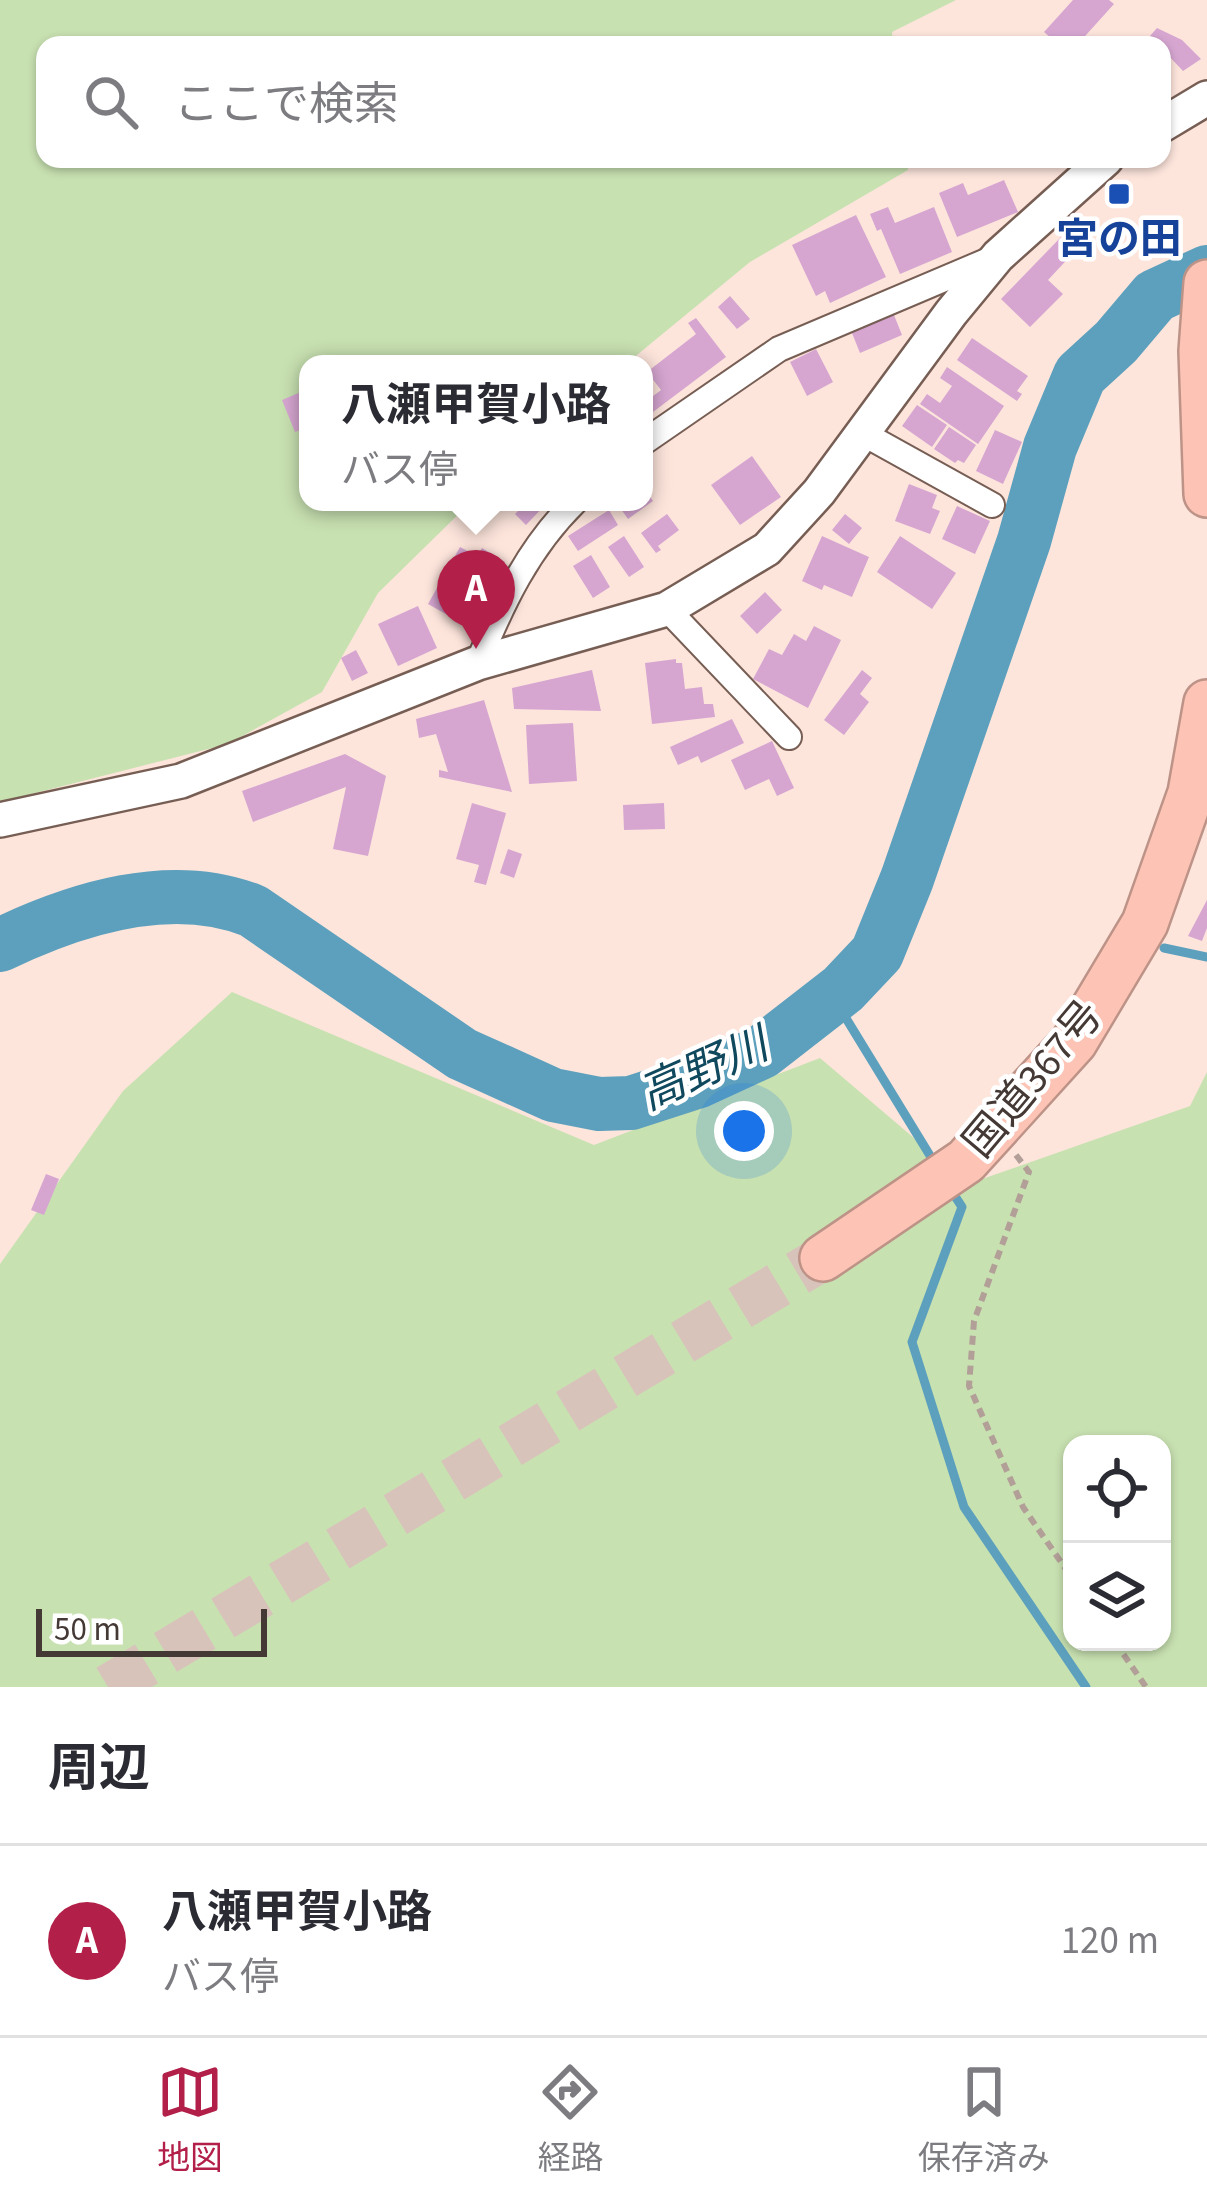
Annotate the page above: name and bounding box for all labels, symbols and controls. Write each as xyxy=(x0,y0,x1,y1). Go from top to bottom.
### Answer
search box xyxy=(36,36,1171,168)
icon: search xyxy=(78,69,144,135)
text: ここで検索 xyxy=(174,73,399,137)
marker: 宮の田 xyxy=(1106,181,1132,207)
place label: 宮の田 xyxy=(1056,210,1182,270)
popup xyxy=(299,355,653,511)
text: 八瀬甲賀小路 xyxy=(341,374,611,438)
text: バス停 xyxy=(341,443,458,499)
pin: A xyxy=(437,550,515,649)
street label: 国道367号 xyxy=(950,988,1117,1171)
water label: 高野川 xyxy=(629,1012,782,1127)
your location xyxy=(714,1101,774,1161)
map controls xyxy=(1063,1435,1171,1651)
button: locate xyxy=(1063,1435,1171,1543)
button: layers xyxy=(1063,1543,1171,1651)
scale bar xyxy=(36,1603,267,1656)
text: 50 m xyxy=(54,1606,121,1653)
text: 周辺 xyxy=(48,1733,150,1805)
text: 八瀬甲賀小路 xyxy=(162,1881,432,1945)
text: A xyxy=(76,1913,98,1969)
text: 120 m xyxy=(1061,1913,1159,1969)
text: バス停 xyxy=(162,1950,279,2006)
tab: 地図 xyxy=(157,2059,223,2182)
tab: 経路 xyxy=(537,2059,603,2182)
tab: 保存済み xyxy=(918,2059,1050,2182)

